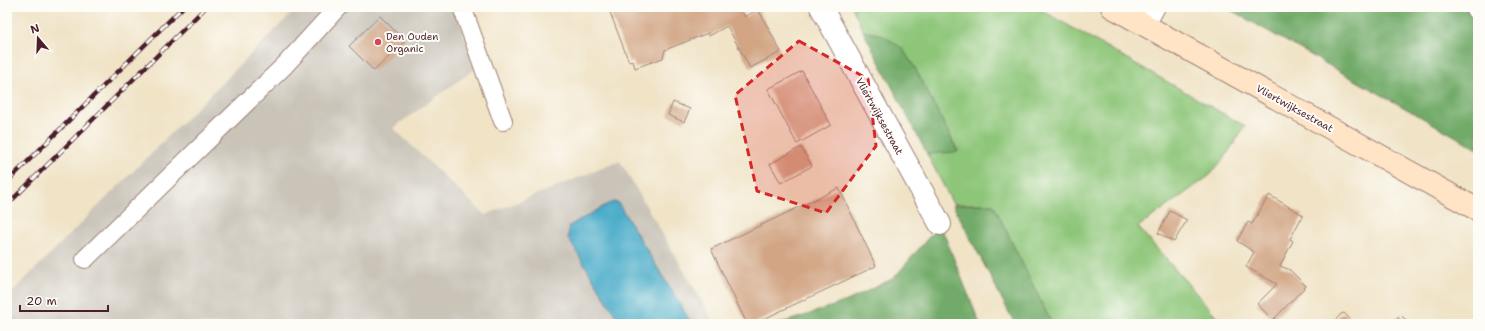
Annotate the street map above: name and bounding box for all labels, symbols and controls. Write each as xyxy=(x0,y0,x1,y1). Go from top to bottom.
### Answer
north arrow xyxy=(18,18,58,58)
text: N xyxy=(28,20,42,38)
place label: Den Ouden Organic xyxy=(386,30,438,55)
marker: Den Ouden Organic xyxy=(373,37,383,47)
street label: Vliertwijksestraat xyxy=(853,75,906,157)
street label: Vliertwijksestraat xyxy=(1254,82,1336,135)
scale bar xyxy=(20,287,108,313)
text: 20 m xyxy=(26,293,57,309)

